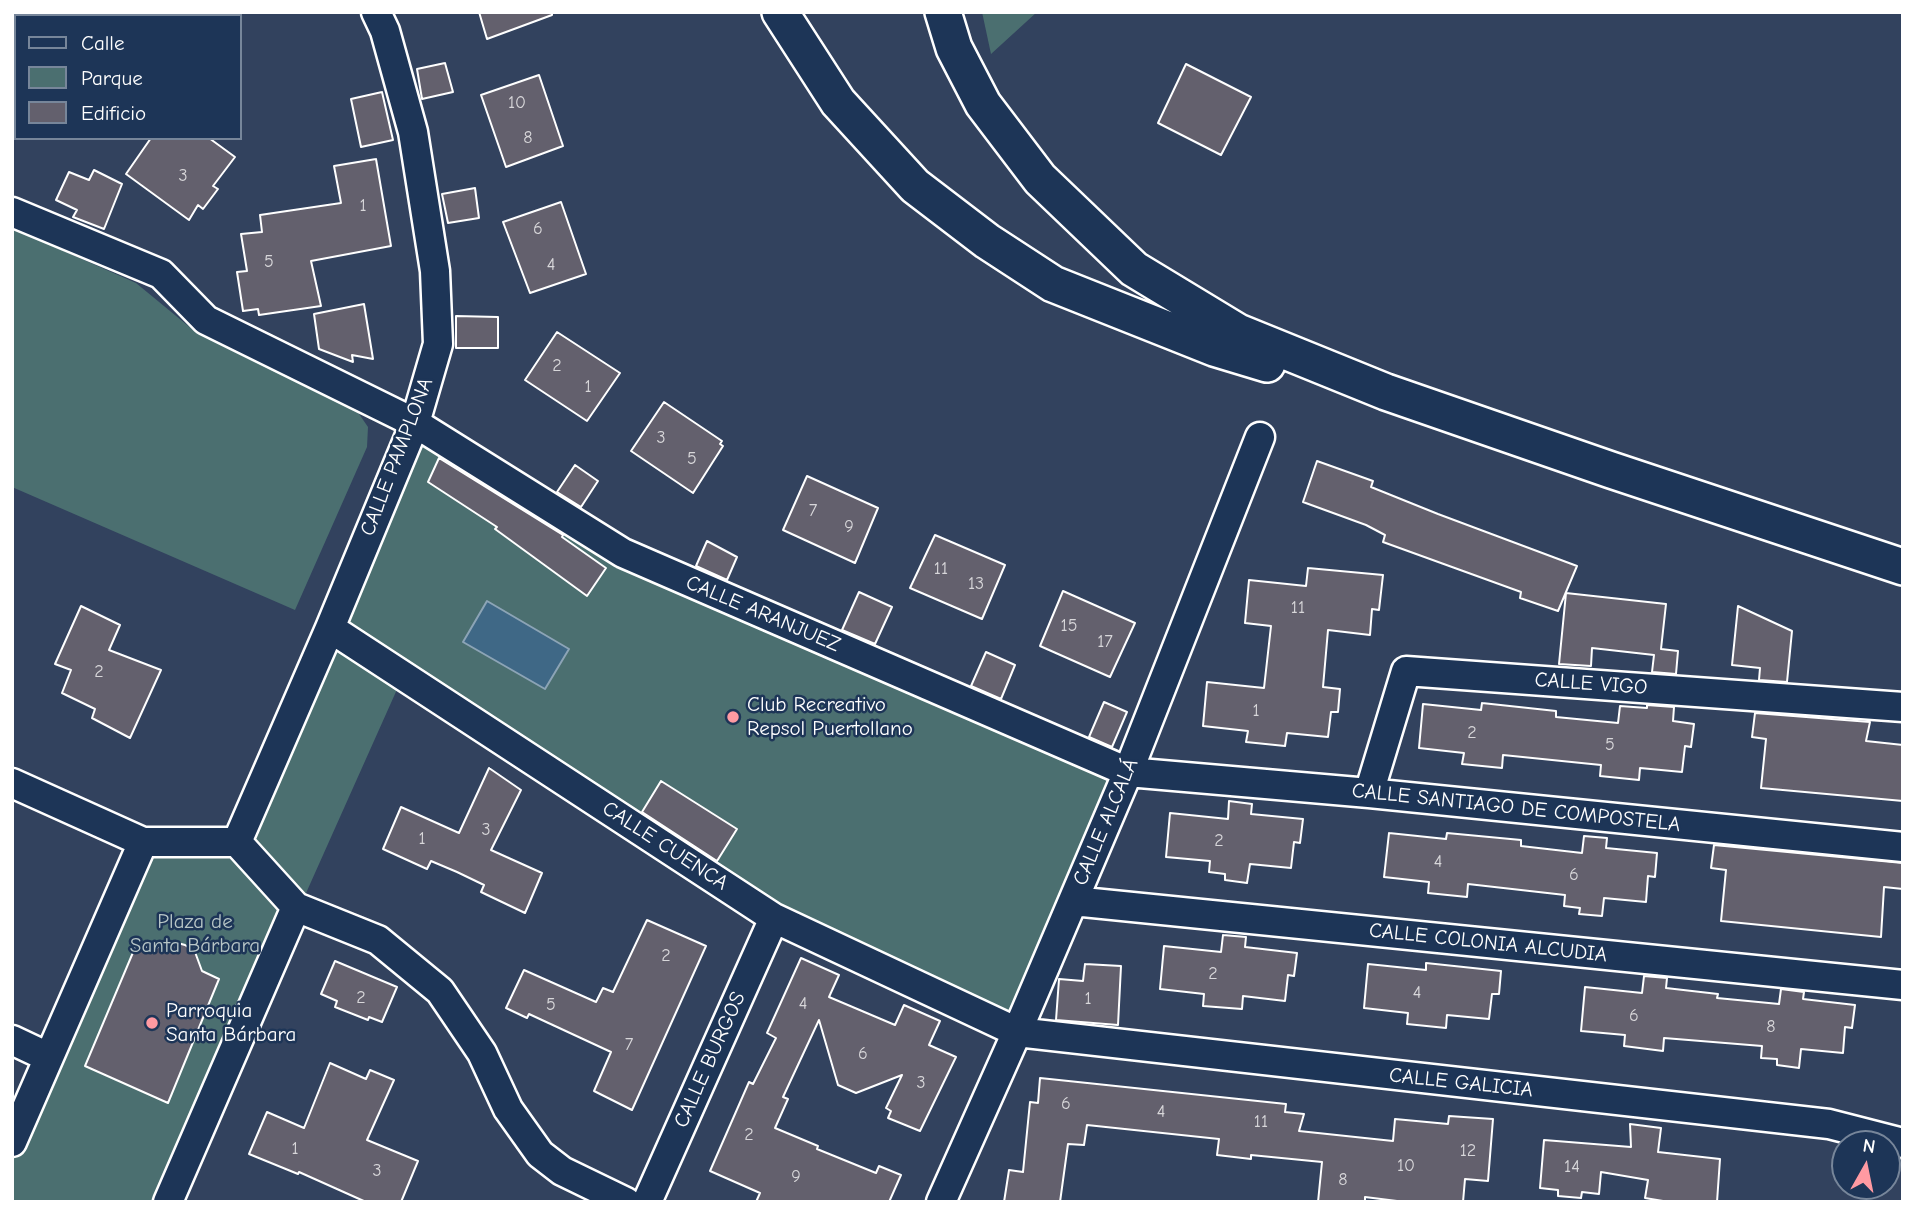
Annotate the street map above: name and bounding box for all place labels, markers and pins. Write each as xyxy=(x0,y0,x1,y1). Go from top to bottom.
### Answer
place label: Club Recreativo Repsol Puertollano xyxy=(747,692,913,742)
marker: Club Recreativo Repsol Puertollano xyxy=(725,709,741,725)
place label: Parroquia Santa Bárbara xyxy=(166,998,296,1048)
marker: Parroquia Santa Bárbara xyxy=(144,1015,160,1031)

